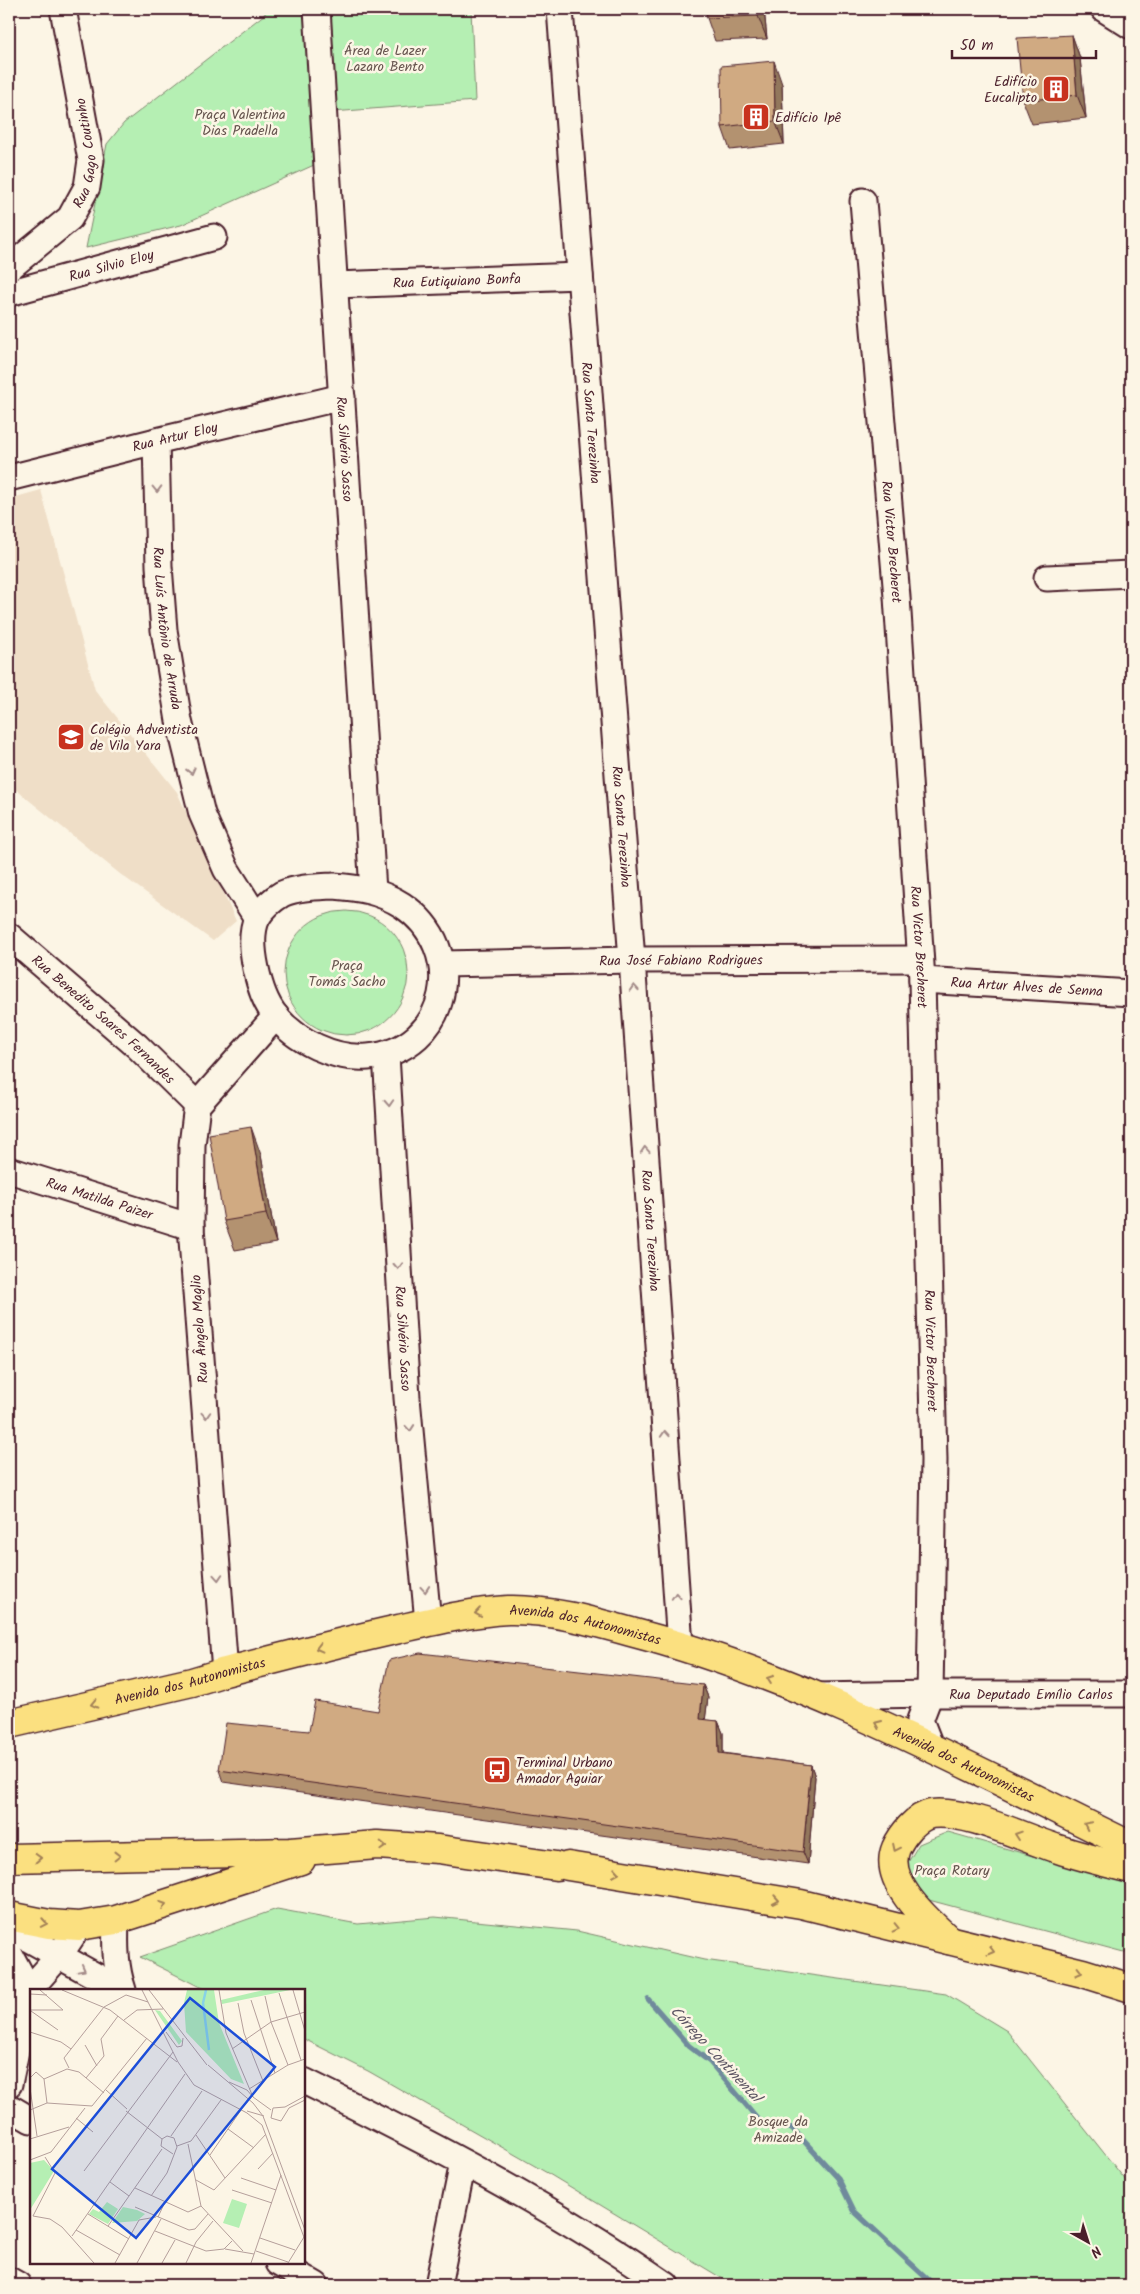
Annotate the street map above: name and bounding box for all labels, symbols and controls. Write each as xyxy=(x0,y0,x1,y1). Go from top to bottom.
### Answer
scale bar xyxy=(952,28,1096,60)
text: 50 m xyxy=(960,34,994,58)
park label: Área de Lazer Lazaro Bento xyxy=(344,40,427,78)
place label: Edifício Eucalipto xyxy=(984,71,1037,109)
building icon: Edifício Eucalipto xyxy=(1041,74,1071,104)
street label: Rua Gago Coutinho xyxy=(67,96,103,212)
building icon: Edifício Ipê xyxy=(741,102,771,132)
park label: Praça Valentina Dias Pradella xyxy=(194,104,286,142)
place label: Edifício Ipê xyxy=(775,107,842,129)
street label: Rua Silvio Eloy xyxy=(67,244,157,288)
street label: Rua Eutiquiano Bonfa xyxy=(393,268,521,295)
street label: Rua Santa Terezinha xyxy=(575,361,606,485)
street label: Rua Silvério Sasso xyxy=(330,396,358,503)
street label: Rua Artur Eloy xyxy=(130,417,221,459)
street label: Rua Victor Brecheret xyxy=(875,480,907,604)
one-way arrow xyxy=(152,486,162,494)
street label: Rua Luís Antônio de Arruda xyxy=(147,547,187,712)
place label: Colégio Adventista de Vila Yara xyxy=(90,719,198,757)
school or university icon: Colégio Adventista de Vila Yara xyxy=(56,722,86,752)
street label: Rua Santa Terezinha xyxy=(605,765,636,888)
one-way arrow xyxy=(185,767,196,776)
street label: Rua Victor Brecheret xyxy=(904,885,933,1009)
street label: Rua Benedito Soares Fernandes xyxy=(26,950,180,1090)
street label: Rua José Fabiano Rodrigues xyxy=(599,950,763,973)
park label: Praça Tomás Sacho xyxy=(308,955,386,993)
street label: Rua Artur Alves de Senna xyxy=(950,972,1104,1003)
one-way arrow xyxy=(629,983,640,991)
one-way arrow xyxy=(383,1100,394,1108)
one-way arrow xyxy=(640,1145,651,1153)
street label: Rua Santa Terezinha xyxy=(635,1169,665,1292)
street label: Rua Matilda Paizer xyxy=(43,1172,157,1227)
one-way arrow xyxy=(392,1262,403,1270)
street label: Rua Ângelo Maglio xyxy=(185,1274,215,1384)
street label: Rua Silvério Sasso xyxy=(388,1285,417,1392)
street label: Rua Victor Brecheret xyxy=(918,1289,943,1413)
one-way arrow xyxy=(200,1411,211,1419)
one-way arrow xyxy=(404,1424,415,1432)
one-way arrow xyxy=(660,1430,671,1438)
one-way arrow xyxy=(212,1573,223,1581)
one-way arrow xyxy=(419,1586,430,1594)
one-way arrow xyxy=(671,1592,682,1600)
street label: Avenida dos Autonomistas xyxy=(509,1600,663,1652)
one-way arrow xyxy=(474,1608,482,1618)
one-way arrow xyxy=(315,1642,324,1653)
street label: Avenida dos Autonomistas xyxy=(113,1652,268,1711)
one-way arrow xyxy=(766,1675,775,1685)
street label: Rua Deputado Emílio Carlos xyxy=(949,1684,1113,1706)
one-way arrow xyxy=(90,1699,98,1709)
one-way arrow xyxy=(874,1720,883,1731)
street label: Avenida dos Autonomistas xyxy=(889,1721,1038,1808)
place label: Terminal Urbano Amador Aguiar xyxy=(516,1752,613,1790)
bus stop icon: Terminal Urbano Amador Aguiar xyxy=(482,1755,512,1785)
one-way arrow xyxy=(1084,1821,1093,1831)
one-way arrow xyxy=(1014,1831,1022,1841)
one-way arrow xyxy=(379,1841,387,1851)
one-way arrow xyxy=(893,1843,903,1852)
one-way arrow xyxy=(113,1851,121,1861)
one-way arrow xyxy=(35,1852,43,1863)
park label: Praça Rotary xyxy=(915,1860,990,1882)
one-way arrow xyxy=(612,1868,620,1878)
one-way arrow xyxy=(772,1895,781,1905)
one-way arrow xyxy=(158,1900,166,1910)
one-way arrow xyxy=(39,1917,48,1927)
one-way arrow xyxy=(892,1922,900,1933)
one-way arrow xyxy=(986,1945,994,1955)
one-way arrow xyxy=(76,1963,85,1973)
one-way arrow xyxy=(1075,1966,1084,1977)
inset map xyxy=(30,1989,305,2264)
water label: Córrego Continental xyxy=(664,2001,769,2111)
park label: Bosque da Amizade xyxy=(748,2111,808,2149)
north arrow xyxy=(1062,2216,1112,2266)
text: N xyxy=(1085,2240,1106,2263)

